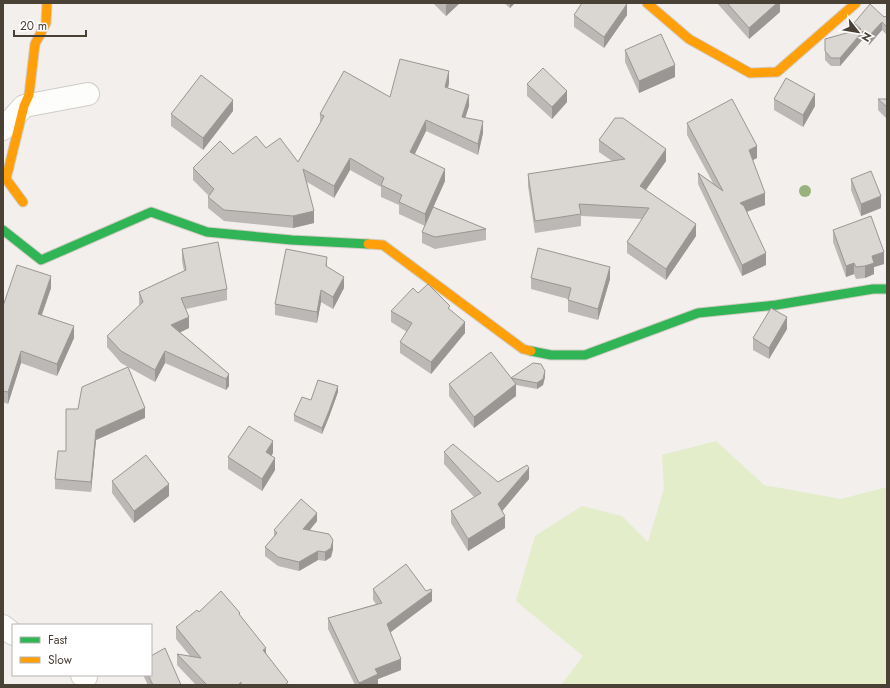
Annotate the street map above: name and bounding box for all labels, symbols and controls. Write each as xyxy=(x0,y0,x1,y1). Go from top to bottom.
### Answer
scale bar xyxy=(14,12,86,38)
north arrow xyxy=(838,12,878,52)
text: 20 m xyxy=(20,17,47,35)
text: N xyxy=(857,29,876,45)
legend xyxy=(12,624,152,676)
text: Fast xyxy=(48,631,67,649)
text: Slow xyxy=(48,651,73,669)

